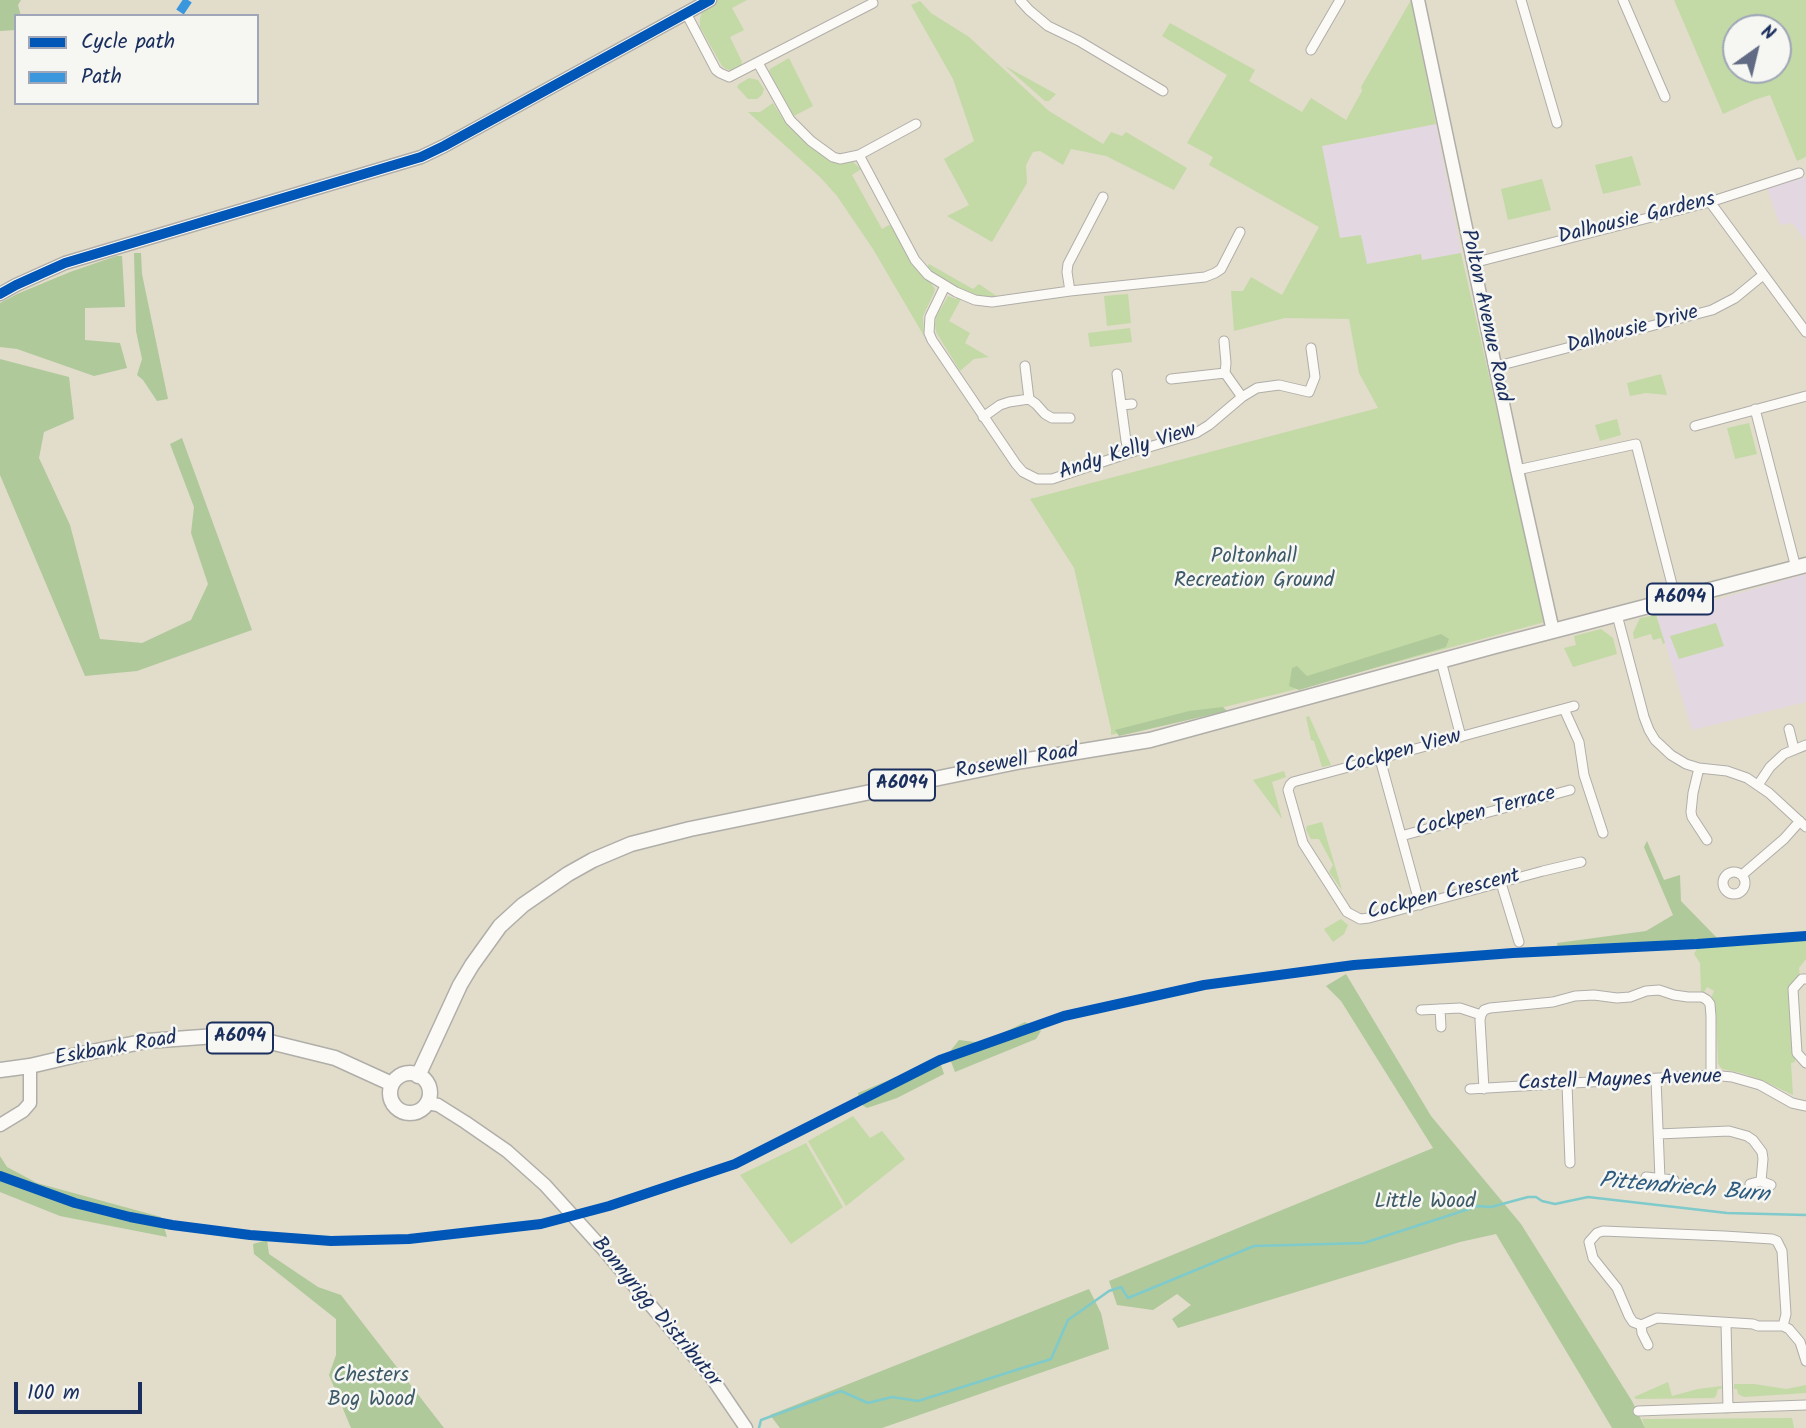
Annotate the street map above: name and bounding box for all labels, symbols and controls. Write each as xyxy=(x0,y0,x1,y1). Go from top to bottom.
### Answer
legend xyxy=(14,14,259,105)
north arrow xyxy=(1722,14,1792,84)
text: N xyxy=(1754,17,1781,49)
text: Cycle path xyxy=(81,26,175,59)
text: Path xyxy=(81,61,122,94)
street label: Dalhousie Gardens xyxy=(1556,188,1718,252)
street label: Polton Avenue Road xyxy=(1453,227,1515,405)
street label: Dalhousie Drive xyxy=(1565,301,1701,361)
street label: Andy Kelly View xyxy=(1056,419,1200,487)
park label: Poltonhall Recreation Ground xyxy=(1174,545,1334,595)
road number: A6094 xyxy=(1647,584,1713,614)
street label: Cockpen View xyxy=(1342,725,1464,781)
street label: Rosewell Road xyxy=(953,740,1081,786)
road number: A6094 xyxy=(869,770,935,800)
street label: Cockpen Terrace xyxy=(1413,782,1559,844)
street label: Cockpen Crescent xyxy=(1365,865,1523,927)
road number: A6094 xyxy=(207,1022,273,1054)
street label: Eskbank Road xyxy=(53,1027,179,1073)
street label: Castell Maynes Avenue xyxy=(1518,1066,1722,1098)
water label: Pittendriech Burn xyxy=(1598,1169,1770,1211)
park label: Little Wood xyxy=(1374,1190,1476,1216)
street label: Bonnyrigg Distributor xyxy=(585,1233,725,1393)
park label: Chesters Bog Wood xyxy=(327,1364,415,1414)
scale bar xyxy=(18,1368,145,1412)
text: 100 m xyxy=(27,1377,80,1410)

